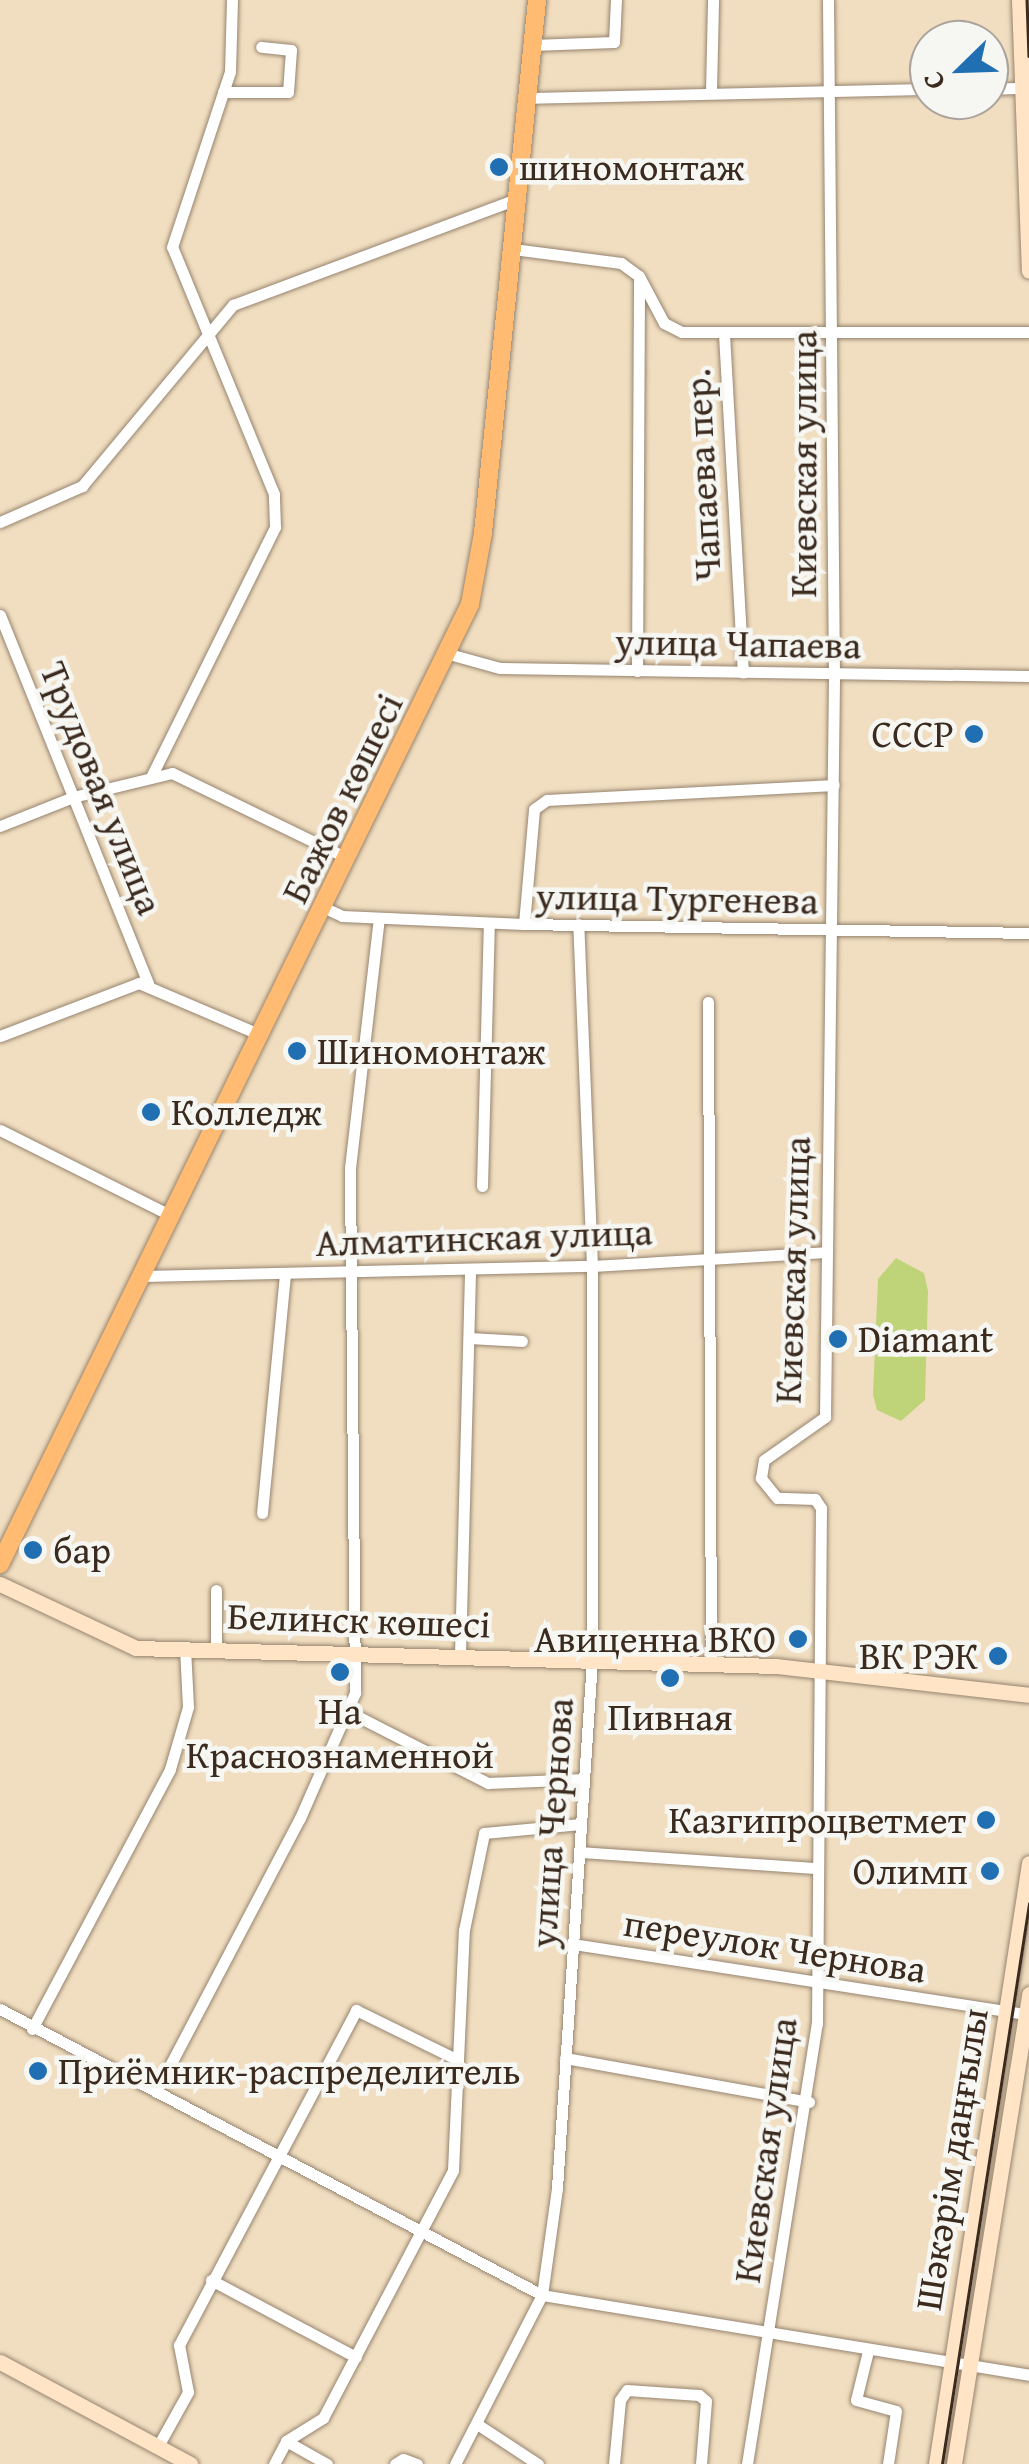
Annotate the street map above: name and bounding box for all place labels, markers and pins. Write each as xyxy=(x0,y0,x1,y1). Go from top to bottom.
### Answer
place label: шиномонтаж xyxy=(519,144,745,190)
marker: шиномонтаж xyxy=(488,156,510,178)
place label: СССР xyxy=(872,711,954,757)
marker: СССР xyxy=(963,723,985,745)
place label: Шиномонтаж xyxy=(317,1028,546,1074)
marker: Шиномонтаж xyxy=(286,1040,308,1062)
place label: Колледж xyxy=(171,1089,322,1135)
marker: Колледж xyxy=(140,1101,162,1123)
place label: Diamant xyxy=(858,1316,993,1362)
marker: Diamant xyxy=(827,1328,849,1350)
place label: бар xyxy=(53,1527,111,1573)
marker: бар xyxy=(22,1539,44,1561)
place label: Авиценна ВКО xyxy=(534,1616,776,1662)
marker: Авиценна ВКО xyxy=(785,1626,811,1652)
place label: ВК РЭК xyxy=(859,1633,978,1679)
marker: ВК РЭК xyxy=(987,1645,1009,1667)
marker: На Краснознаменной xyxy=(329,1661,351,1683)
marker: Пивная xyxy=(659,1667,681,1689)
place label: На Краснознаменной xyxy=(186,1688,494,1778)
place label: Пивная xyxy=(607,1694,733,1740)
place label: Казгипроцветмет xyxy=(668,1797,966,1843)
marker: Казгипроцветмет xyxy=(975,1809,997,1831)
place label: Олимп xyxy=(853,1848,968,1894)
marker: Олимп xyxy=(977,1858,1003,1884)
place label: Приёмник-распределитель xyxy=(58,2048,520,2094)
marker: Приёмник-распределитель xyxy=(27,2060,49,2082)

